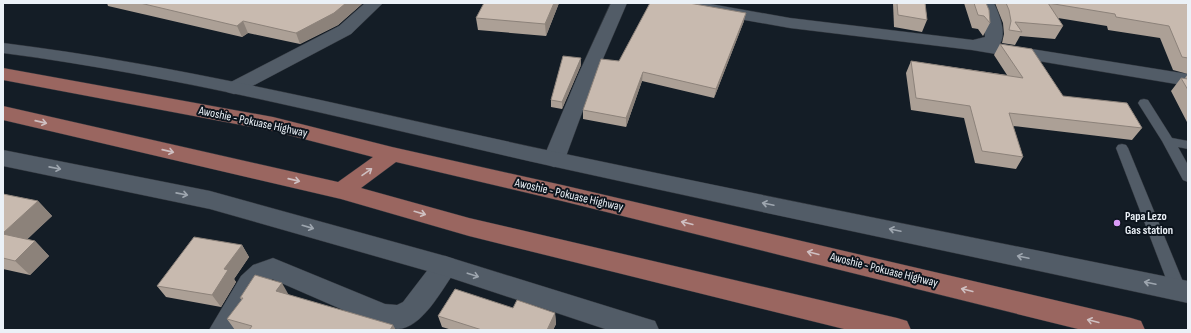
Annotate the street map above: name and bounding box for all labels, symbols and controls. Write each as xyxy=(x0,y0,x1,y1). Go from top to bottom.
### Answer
street label: Awoshie - Pokuase Highway xyxy=(196,103,309,141)
one-way arrow xyxy=(34,119,47,126)
one-way arrow xyxy=(161,148,174,155)
one-way arrow xyxy=(48,164,61,172)
one-way arrow xyxy=(361,168,372,176)
street label: Awoshie - Pokuase Highway xyxy=(512,175,625,215)
one-way arrow xyxy=(288,177,301,184)
one-way arrow xyxy=(175,190,188,198)
one-way arrow xyxy=(762,199,775,207)
place label: Papa Lezo Gas station xyxy=(1125,209,1173,238)
one-way arrow xyxy=(413,210,426,217)
one-way arrow xyxy=(681,218,694,226)
marker: Papa Lezo Gas station xyxy=(1112,218,1122,228)
one-way arrow xyxy=(301,224,314,231)
one-way arrow xyxy=(889,226,902,234)
one-way arrow xyxy=(807,249,820,257)
street label: Awoshie - Pokuase Highway xyxy=(828,249,940,291)
one-way arrow xyxy=(1017,252,1030,260)
one-way arrow xyxy=(466,272,479,279)
one-way arrow xyxy=(1144,279,1157,287)
one-way arrow xyxy=(961,286,974,294)
one-way arrow xyxy=(1087,316,1100,324)

